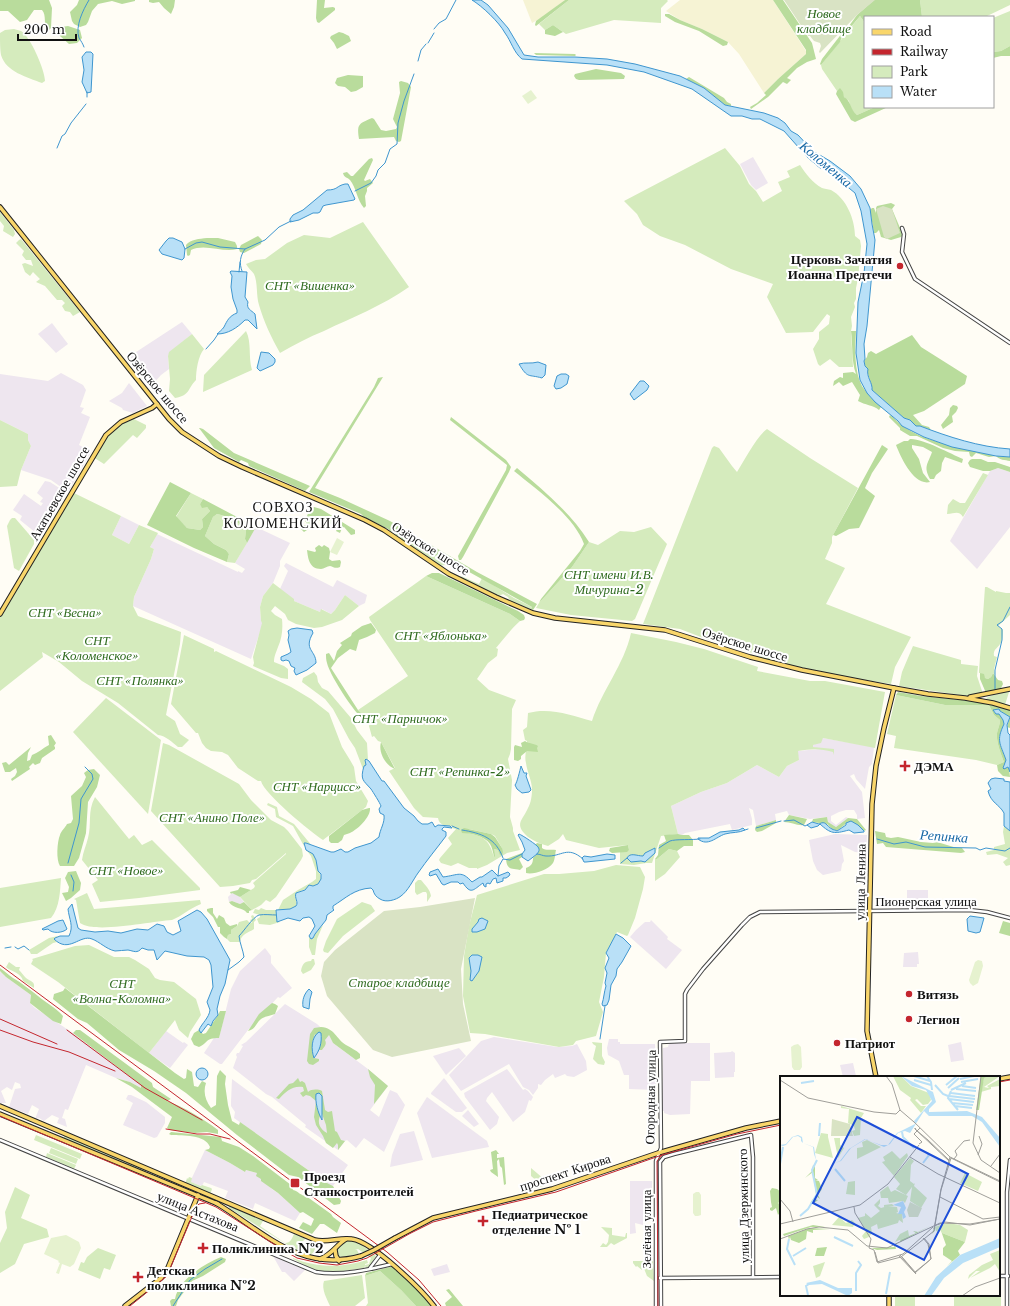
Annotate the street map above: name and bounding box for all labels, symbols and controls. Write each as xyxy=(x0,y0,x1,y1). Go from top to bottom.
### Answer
park label: Новое кладбище xyxy=(797,5,851,37)
scale bar xyxy=(18,16,76,42)
legend xyxy=(864,16,994,108)
text: 200 m xyxy=(24,22,65,37)
text: Road xyxy=(900,24,932,39)
text: Railway xyxy=(900,44,949,59)
text: Park xyxy=(900,64,928,79)
text: Water xyxy=(899,84,937,99)
water label: Коломенка xyxy=(795,136,856,191)
place label: Церковь Зачатия Иоанна Предтечи xyxy=(788,251,892,283)
marker: Церковь Зачатия Иоанна Предтечи xyxy=(895,261,905,271)
park label: СНТ «Вишенка» xyxy=(265,277,355,294)
street label: Озёрское шоссе xyxy=(123,348,193,427)
street label: Акатьевское шоссе xyxy=(26,443,93,544)
district label: СОВХОЗ КОЛОМЕНСКИЙ xyxy=(223,498,343,532)
street label: Озёрское шоссе xyxy=(389,518,473,579)
park label: СНТ имени И.В. Мичурина-2 xyxy=(564,566,654,598)
park label: СНТ «Весна» xyxy=(28,604,102,621)
street label: Озёрское шоссе xyxy=(700,623,790,666)
park label: СНТ «Яблонька» xyxy=(394,627,488,644)
park label: СНТ «Коломенское» xyxy=(56,632,138,664)
park label: СНТ «Полянка» xyxy=(96,672,184,689)
park label: СНТ «Парничок» xyxy=(352,710,448,727)
place label: ДЭМА xyxy=(914,758,954,775)
marker: ДЭМА xyxy=(899,760,911,772)
park label: СНТ «Репинка-2» xyxy=(410,763,510,780)
park label: СНТ «Нарцисс» xyxy=(273,778,361,795)
park label: СНТ «Анино Поле» xyxy=(159,809,265,826)
water label: Репинка xyxy=(918,825,969,847)
street label: улица Ленина xyxy=(851,843,870,921)
park label: СНТ «Новое» xyxy=(89,862,163,879)
street label: Пионерская улица xyxy=(875,893,977,910)
park label: Старое кладбище xyxy=(348,974,450,991)
park label: СНТ «Волна-Коломна» xyxy=(73,975,171,1007)
place label: Витязь xyxy=(917,986,959,1003)
marker: Витязь xyxy=(904,989,914,999)
place label: Легион xyxy=(917,1011,960,1028)
marker: Легион xyxy=(904,1014,914,1024)
place label: Патриот xyxy=(845,1035,896,1052)
marker: Патриот xyxy=(832,1038,842,1048)
street label: Огородная улица xyxy=(641,1049,660,1144)
inset map xyxy=(780,1076,1000,1296)
street label: улица Дзержинского xyxy=(734,1148,753,1264)
street label: проспект Кирова xyxy=(517,1150,613,1195)
place label: Проезд Станкостроителей xyxy=(304,1168,414,1200)
marker: Проезд Станкостроителей xyxy=(289,1177,301,1189)
street label: улица Астахова xyxy=(155,1187,241,1236)
street label: Зелёная улица xyxy=(638,1189,655,1269)
place label: Педиатрическое отделение № 1 xyxy=(492,1206,588,1238)
marker: Педиатрическое отделение № 1 xyxy=(477,1215,489,1227)
place label: Поликлиника №2 xyxy=(212,1240,323,1257)
marker: Поликлиника №2 xyxy=(197,1242,209,1254)
place label: Детская поликлиника №2 xyxy=(147,1262,256,1294)
marker: Детская поликлиника №2 xyxy=(132,1271,144,1283)

